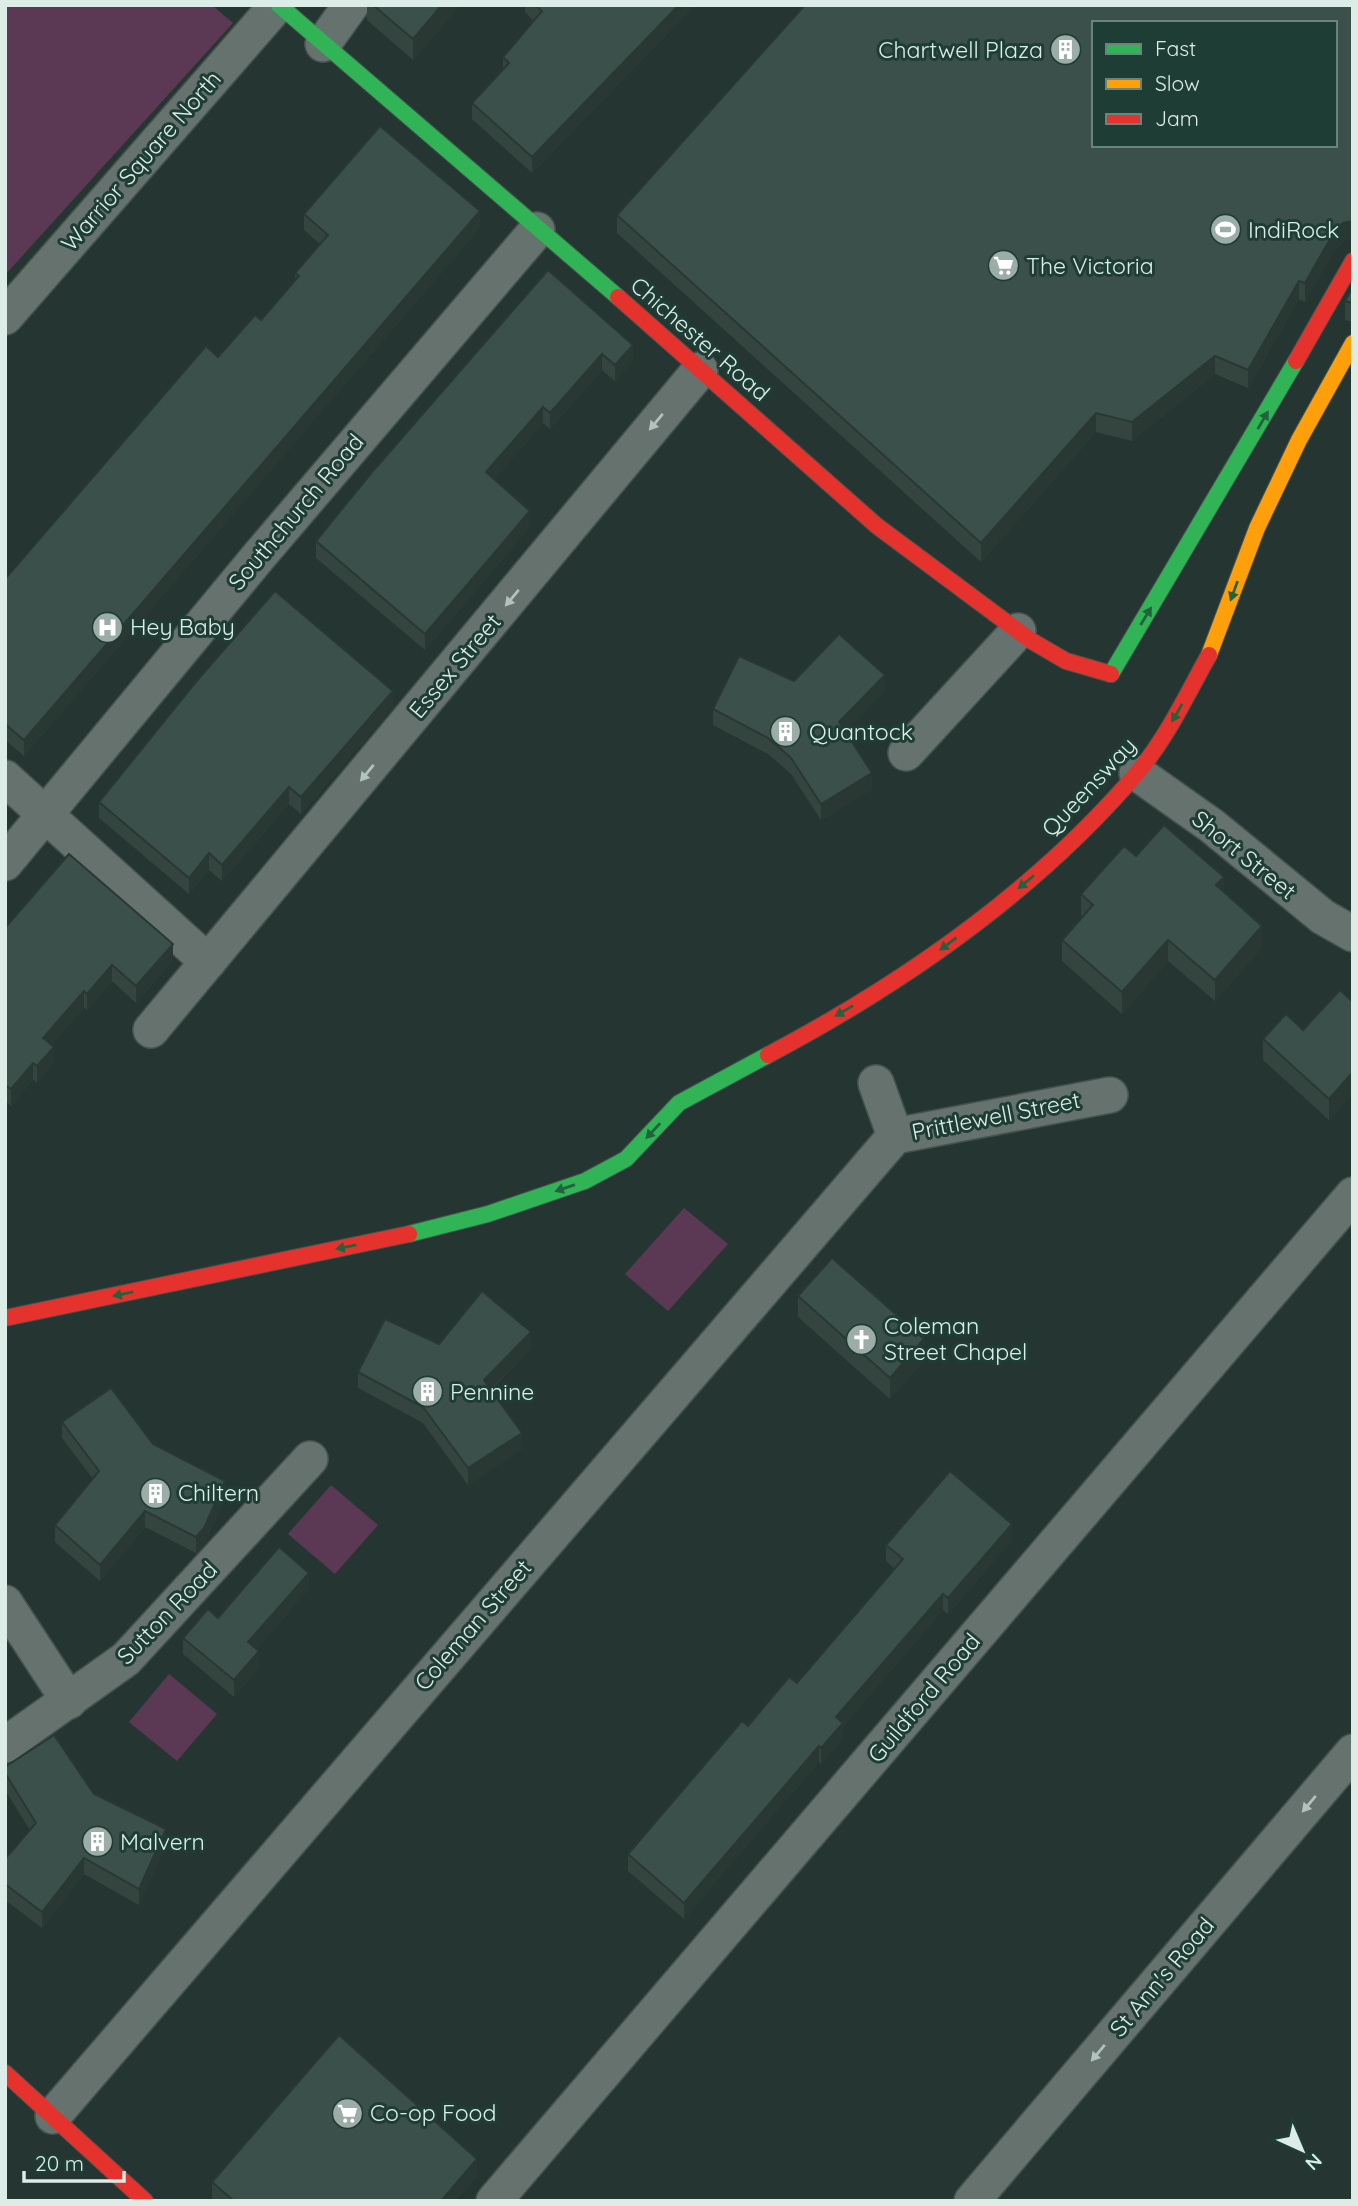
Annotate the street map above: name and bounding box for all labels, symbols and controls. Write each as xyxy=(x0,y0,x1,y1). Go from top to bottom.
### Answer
legend xyxy=(1092,21,1337,147)
building icon: Chartwell Plaza xyxy=(1049,33,1083,67)
place label: Chartwell Plaza xyxy=(878,35,1043,64)
text: Fast xyxy=(1155,35,1196,61)
street label: Warrior Square North xyxy=(54,65,227,257)
text: Slow xyxy=(1155,70,1200,96)
text: Jam xyxy=(1155,105,1199,131)
sports icon: IndiRock xyxy=(1208,213,1242,247)
place label: IndiRock xyxy=(1248,215,1339,244)
supermarket icon: The Victoria xyxy=(986,249,1020,283)
place label: The Victoria xyxy=(1026,251,1154,280)
street label: Chichester Road xyxy=(625,270,776,407)
one-way arrow xyxy=(1257,410,1269,430)
one-way arrow xyxy=(649,413,664,431)
street label: Southchurch Road xyxy=(222,427,370,596)
one-way arrow xyxy=(1228,580,1239,601)
one-way arrow xyxy=(505,589,520,606)
one-way arrow xyxy=(1140,606,1153,625)
street label: Essex Street xyxy=(402,607,507,724)
hospital icon: Hey Baby xyxy=(90,610,124,644)
place label: Hey Baby xyxy=(130,612,235,641)
one-way arrow xyxy=(1171,704,1183,723)
building icon: Quantock xyxy=(769,715,803,749)
place label: Quantock xyxy=(809,717,913,746)
street label: Queensway xyxy=(1035,731,1142,842)
one-way arrow xyxy=(359,764,375,782)
street label: Short Street xyxy=(1186,804,1302,906)
one-way arrow xyxy=(1018,874,1035,889)
one-way arrow xyxy=(939,937,958,951)
one-way arrow xyxy=(835,1005,854,1017)
street label: Prittlewell Street xyxy=(909,1085,1083,1146)
one-way arrow xyxy=(645,1122,661,1139)
one-way arrow xyxy=(554,1183,575,1194)
one-way arrow xyxy=(335,1242,357,1253)
one-way arrow xyxy=(112,1288,134,1299)
place label: Coleman Street Chapel xyxy=(884,1311,1027,1366)
church icon: Coleman Street Chapel xyxy=(844,1322,878,1356)
building icon: Pennine xyxy=(410,1375,444,1409)
place label: Pennine xyxy=(450,1377,534,1406)
building icon: Chiltern xyxy=(138,1476,172,1510)
place label: Chiltern xyxy=(178,1478,259,1507)
street label: Coleman Street xyxy=(408,1553,538,1696)
street label: Sutton Road xyxy=(110,1555,223,1670)
street label: Guildford Road xyxy=(861,1627,986,1768)
one-way arrow xyxy=(1301,1795,1316,1813)
building icon: Malvern xyxy=(80,1825,114,1859)
place label: Malvern xyxy=(120,1827,205,1856)
street label: St Ann's Road xyxy=(1103,1911,1220,2042)
one-way arrow xyxy=(1091,2044,1106,2061)
supermarket icon: Co-op Food xyxy=(330,2096,364,2130)
place label: Co-op Food xyxy=(370,2098,496,2127)
north arrow xyxy=(1267,2115,1337,2185)
scale bar xyxy=(24,2140,124,2184)
text: N xyxy=(1300,2149,1327,2176)
text: 20 m xyxy=(35,2150,84,2176)

